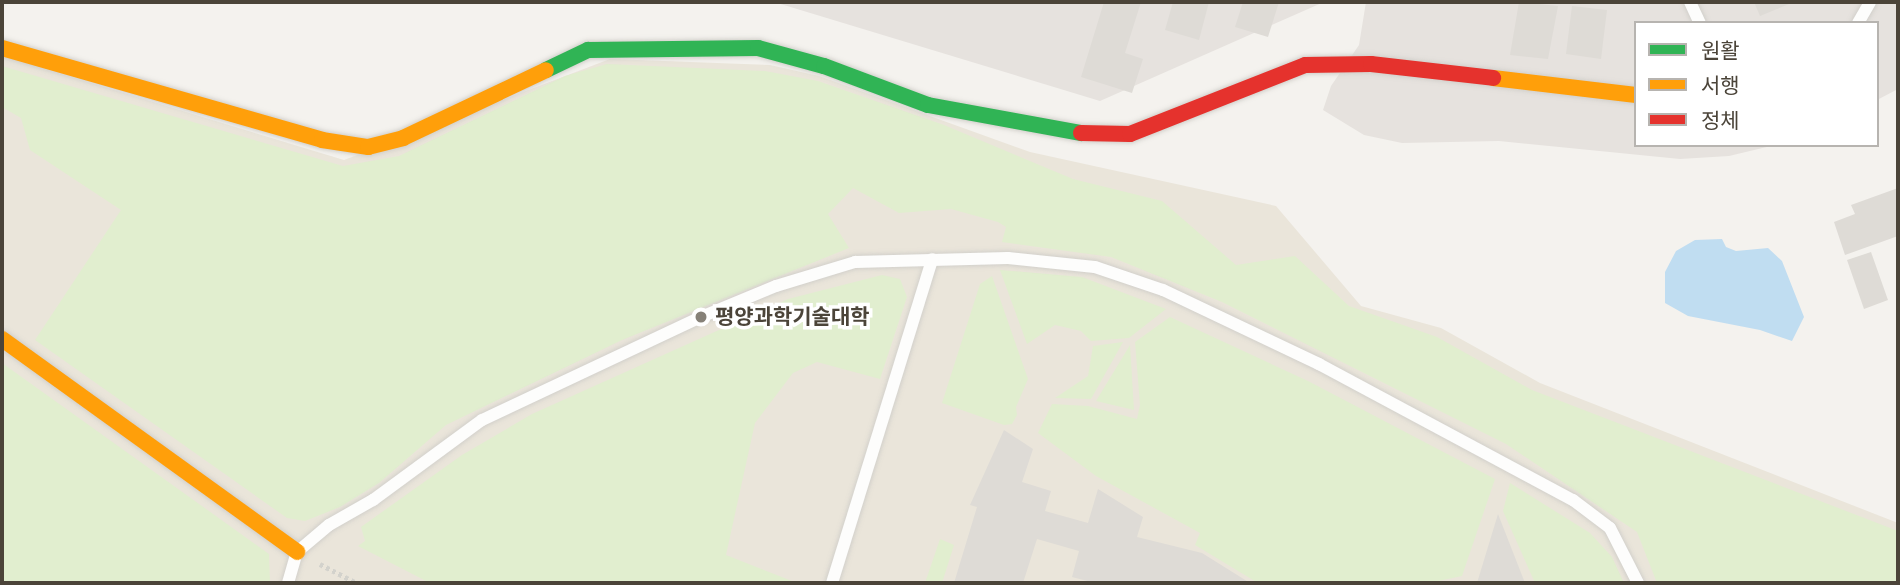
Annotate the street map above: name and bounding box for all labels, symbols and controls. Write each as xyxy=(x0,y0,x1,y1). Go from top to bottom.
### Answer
legend xyxy=(1634,21,1879,147)
text: 원활 xyxy=(1701,36,1740,65)
text: 서행 xyxy=(1701,71,1740,100)
text: 정체 xyxy=(1701,106,1740,135)
place label: 평양과학기술대학 xyxy=(715,304,870,330)
marker: 평양과학기술대학 xyxy=(693,309,709,325)

